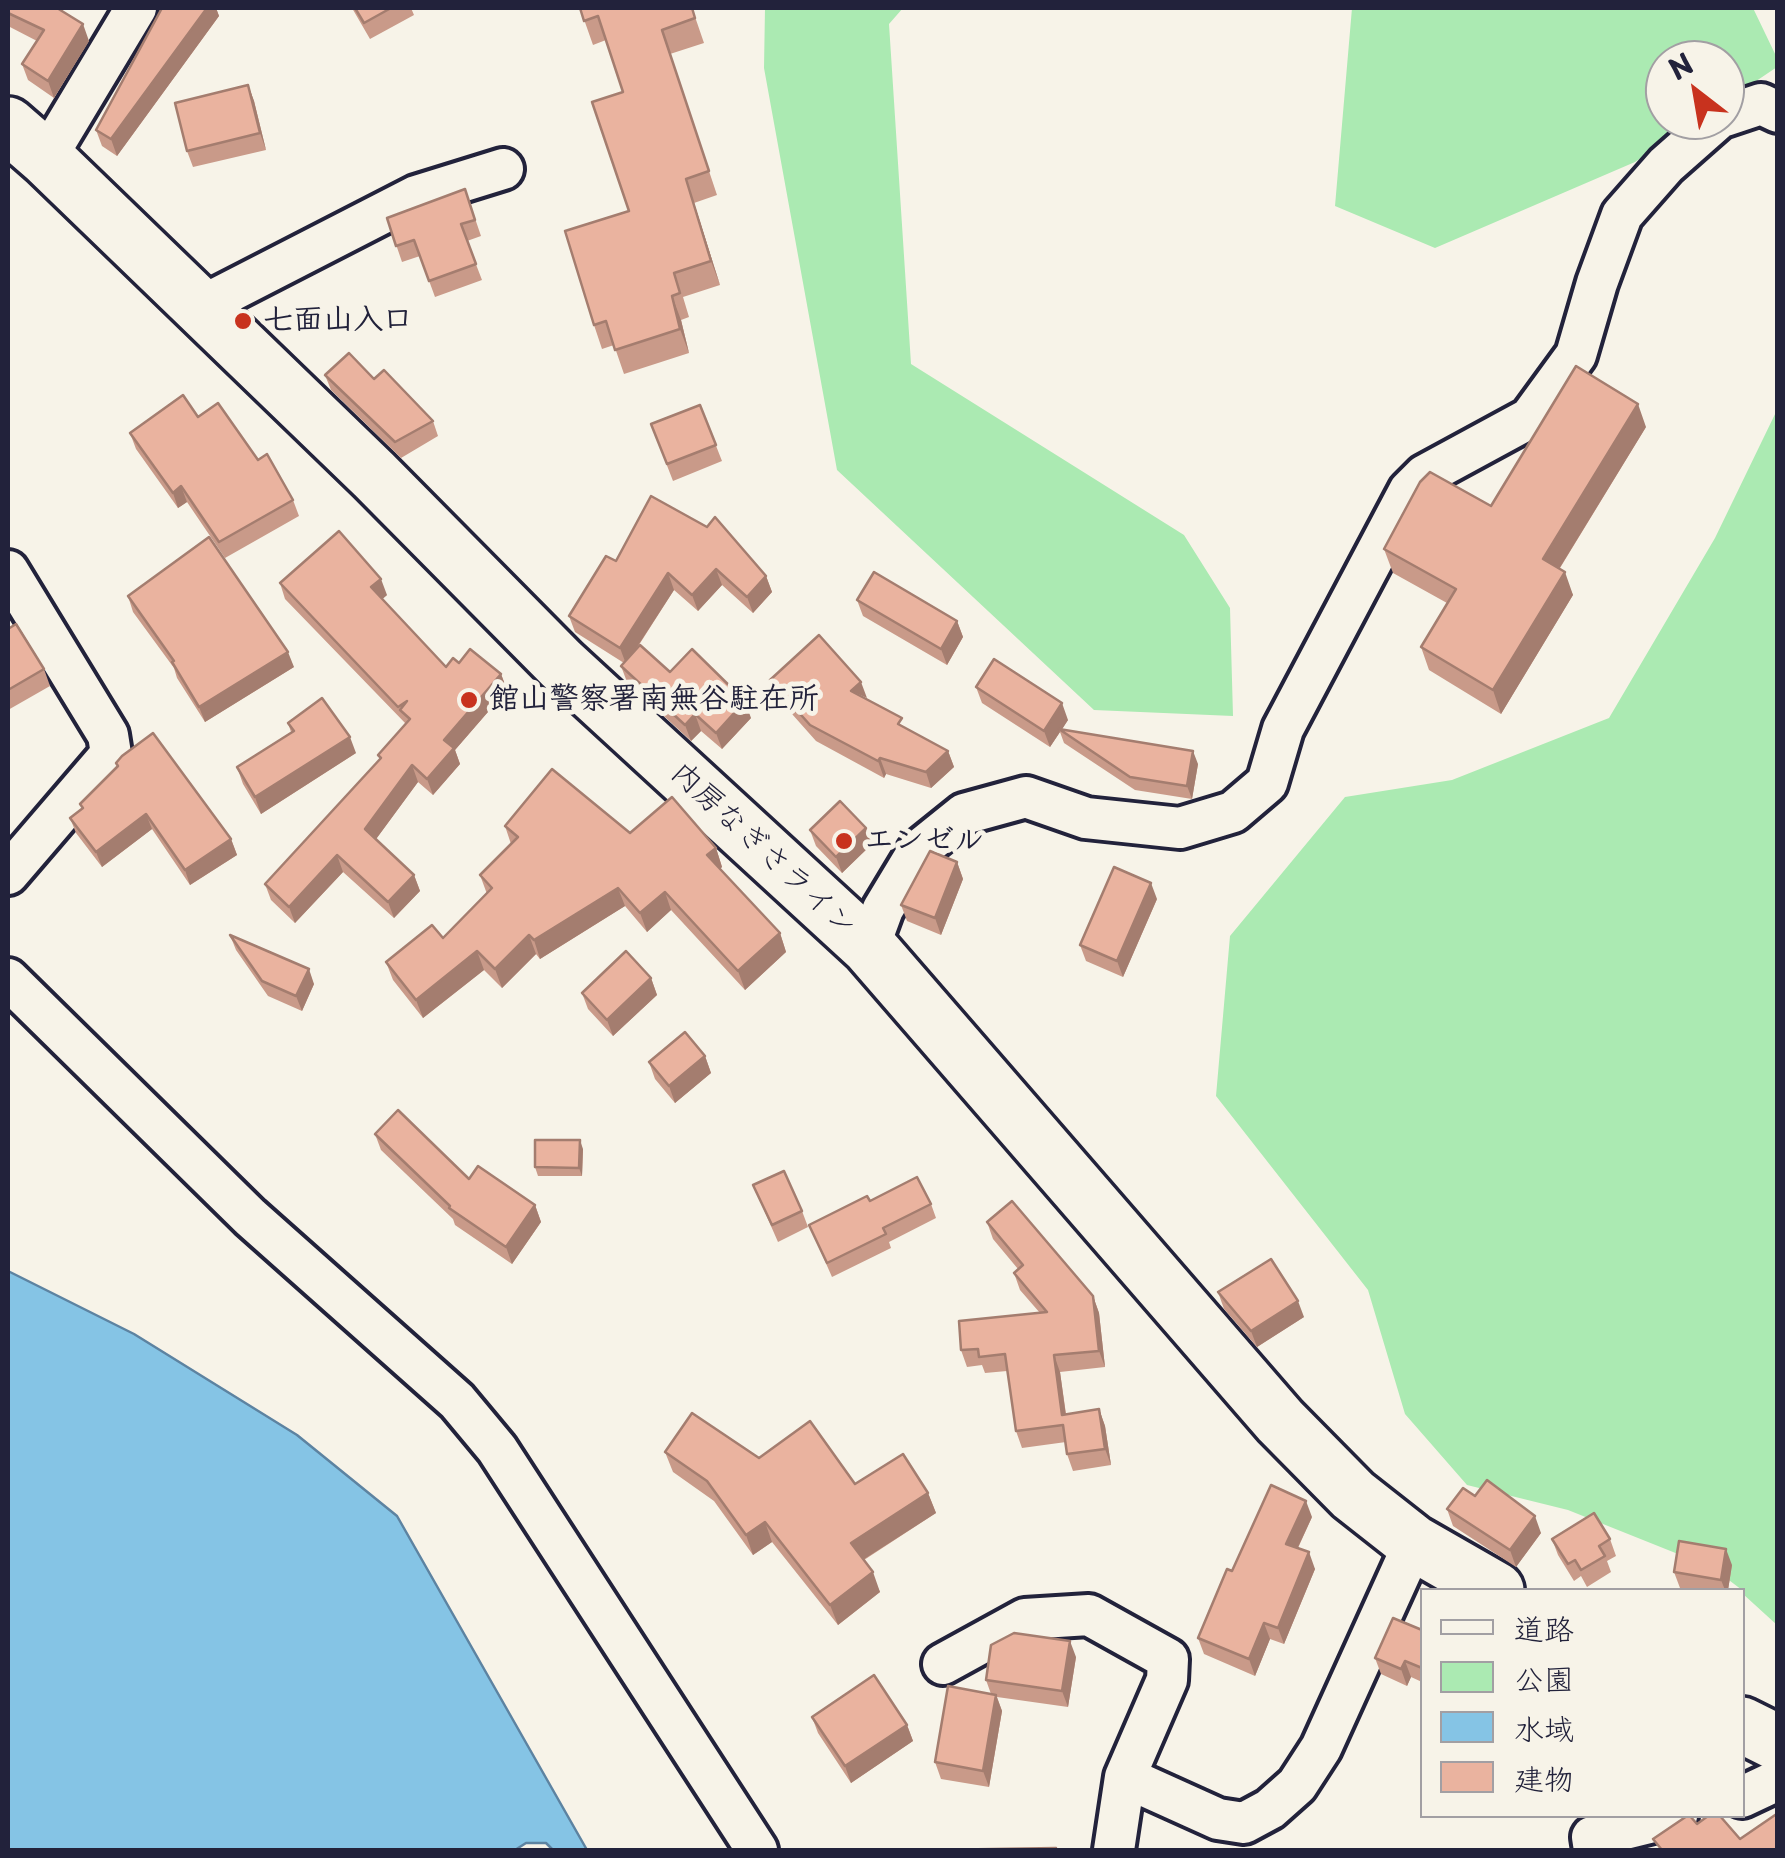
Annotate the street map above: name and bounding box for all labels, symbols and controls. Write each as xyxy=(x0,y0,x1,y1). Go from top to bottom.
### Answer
north arrow xyxy=(1645,40,1745,140)
text: N xyxy=(1660,41,1701,90)
place label: 七面山入口 xyxy=(263,303,413,339)
marker: 七面山入口 xyxy=(232,310,254,332)
place label: 館山警察署南無谷駐在所 xyxy=(489,682,819,718)
marker: 館山警察署南無谷駐在所 xyxy=(458,689,480,711)
street label: 内房なぎさライン xyxy=(663,755,863,945)
place label: エンゼル xyxy=(864,823,984,859)
marker: エンゼル xyxy=(833,830,855,852)
legend xyxy=(1420,1588,1745,1818)
text: 道路 xyxy=(1514,1605,1574,1650)
text: 公園 xyxy=(1514,1655,1574,1700)
text: 水域 xyxy=(1514,1705,1574,1750)
text: 建物 xyxy=(1514,1755,1574,1800)

